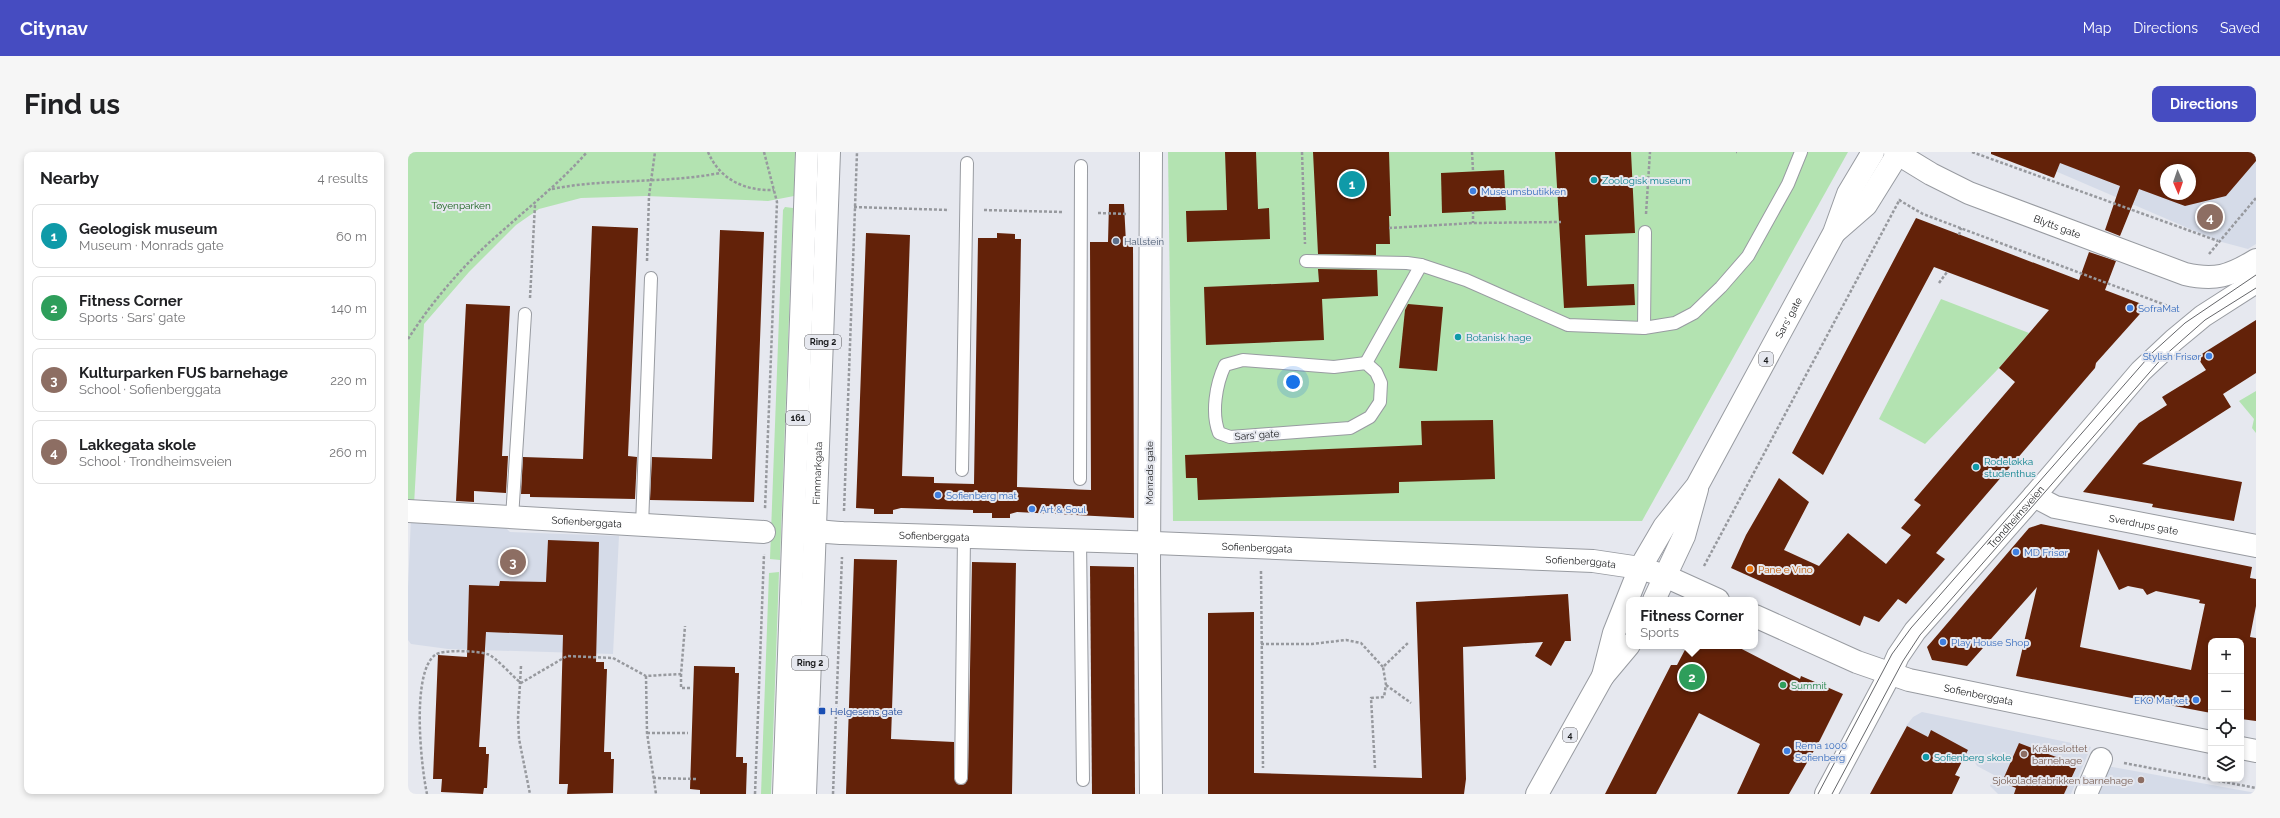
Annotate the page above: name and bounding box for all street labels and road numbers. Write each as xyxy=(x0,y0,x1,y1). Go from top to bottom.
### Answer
street label: Blytts gate xyxy=(2032,212,2083,240)
street label: Sars' gate xyxy=(1773,295,1804,340)
road number: Ring 2 xyxy=(805,335,841,349)
road number: 4 xyxy=(1759,352,1773,366)
road number: 161 xyxy=(786,411,810,425)
street label: Sars' gate xyxy=(1234,428,1280,442)
street label: Finnmarkgata xyxy=(810,441,824,505)
street label: Monrads gate xyxy=(1144,441,1155,505)
street label: Trondheimsveien xyxy=(1985,483,2046,550)
street label: Sverdrups gate xyxy=(2108,512,2179,536)
street label: Sofienberggata xyxy=(551,514,622,529)
street label: Sofienberggata xyxy=(899,529,970,542)
street label: Sofienberggata xyxy=(1222,540,1293,554)
street label: Sofienberggata xyxy=(1545,554,1617,570)
road number: Ring 2 xyxy=(792,656,828,670)
street label: Sofienberggata xyxy=(1943,682,2014,707)
road number: 4 xyxy=(1563,728,1577,742)

